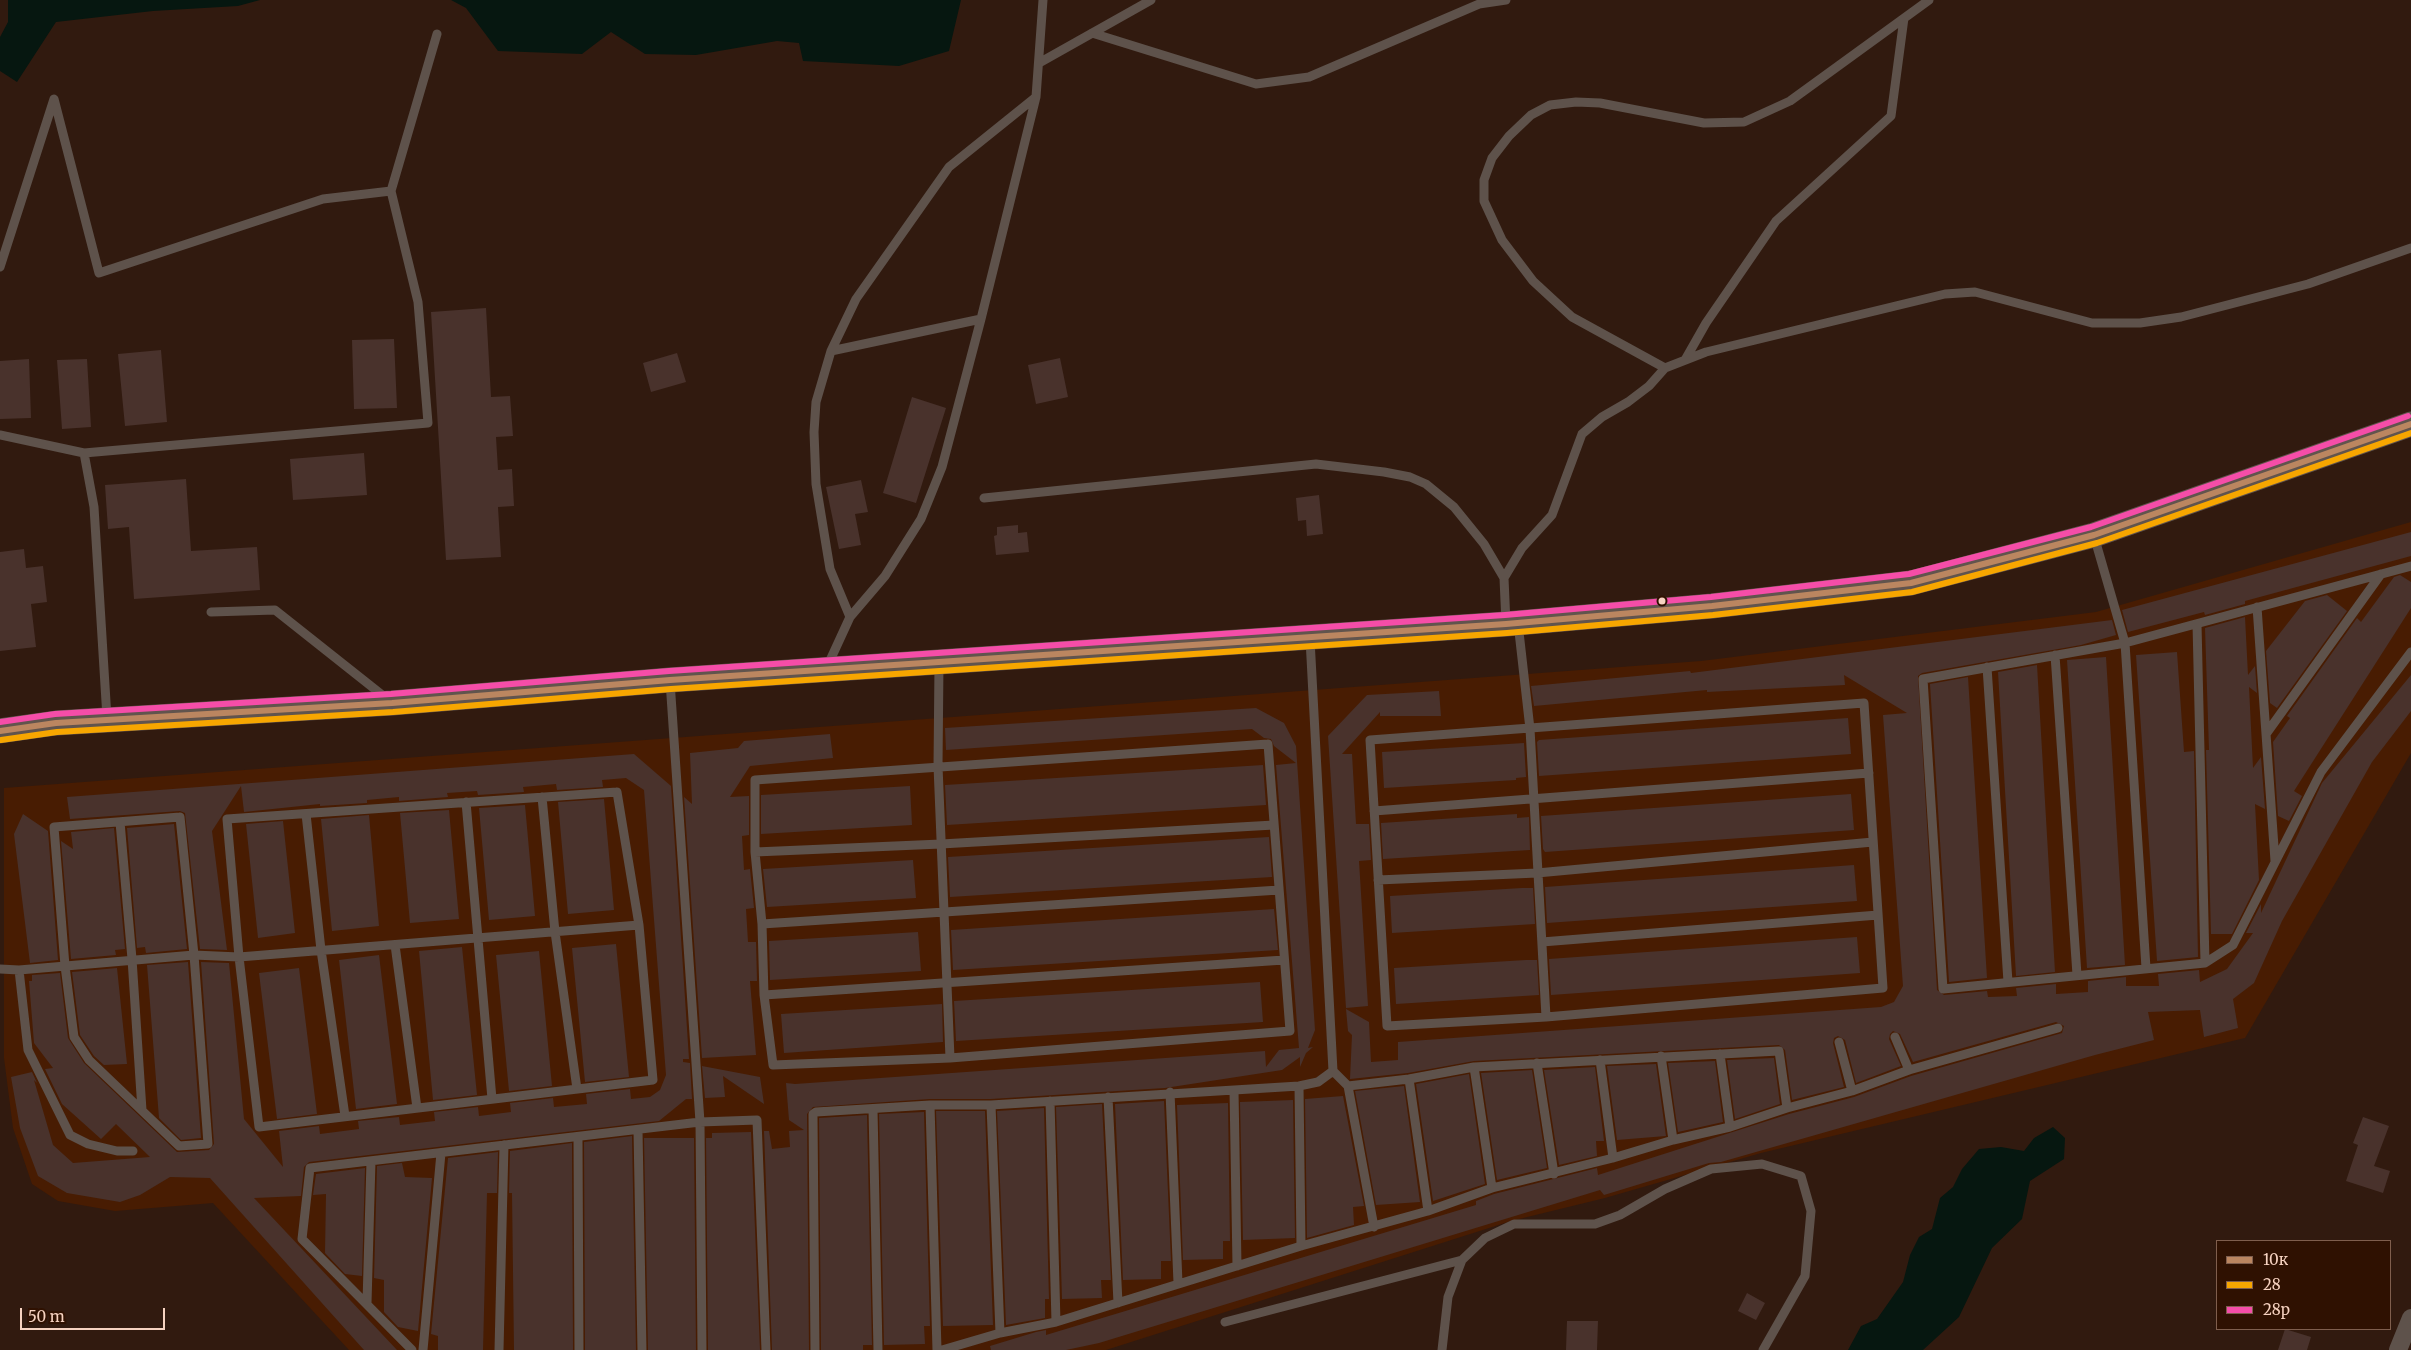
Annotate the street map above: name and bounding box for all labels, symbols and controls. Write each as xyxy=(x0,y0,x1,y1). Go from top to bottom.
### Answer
unlabelled marker xyxy=(1657,596,1667,606)
legend xyxy=(2216,1240,2391,1330)
text: 10к xyxy=(2263,1250,2288,1269)
text: 28 xyxy=(2263,1275,2281,1294)
scale bar xyxy=(22,1298,168,1330)
text: 28р xyxy=(2263,1300,2290,1319)
text: 50 m xyxy=(28,1307,65,1326)

